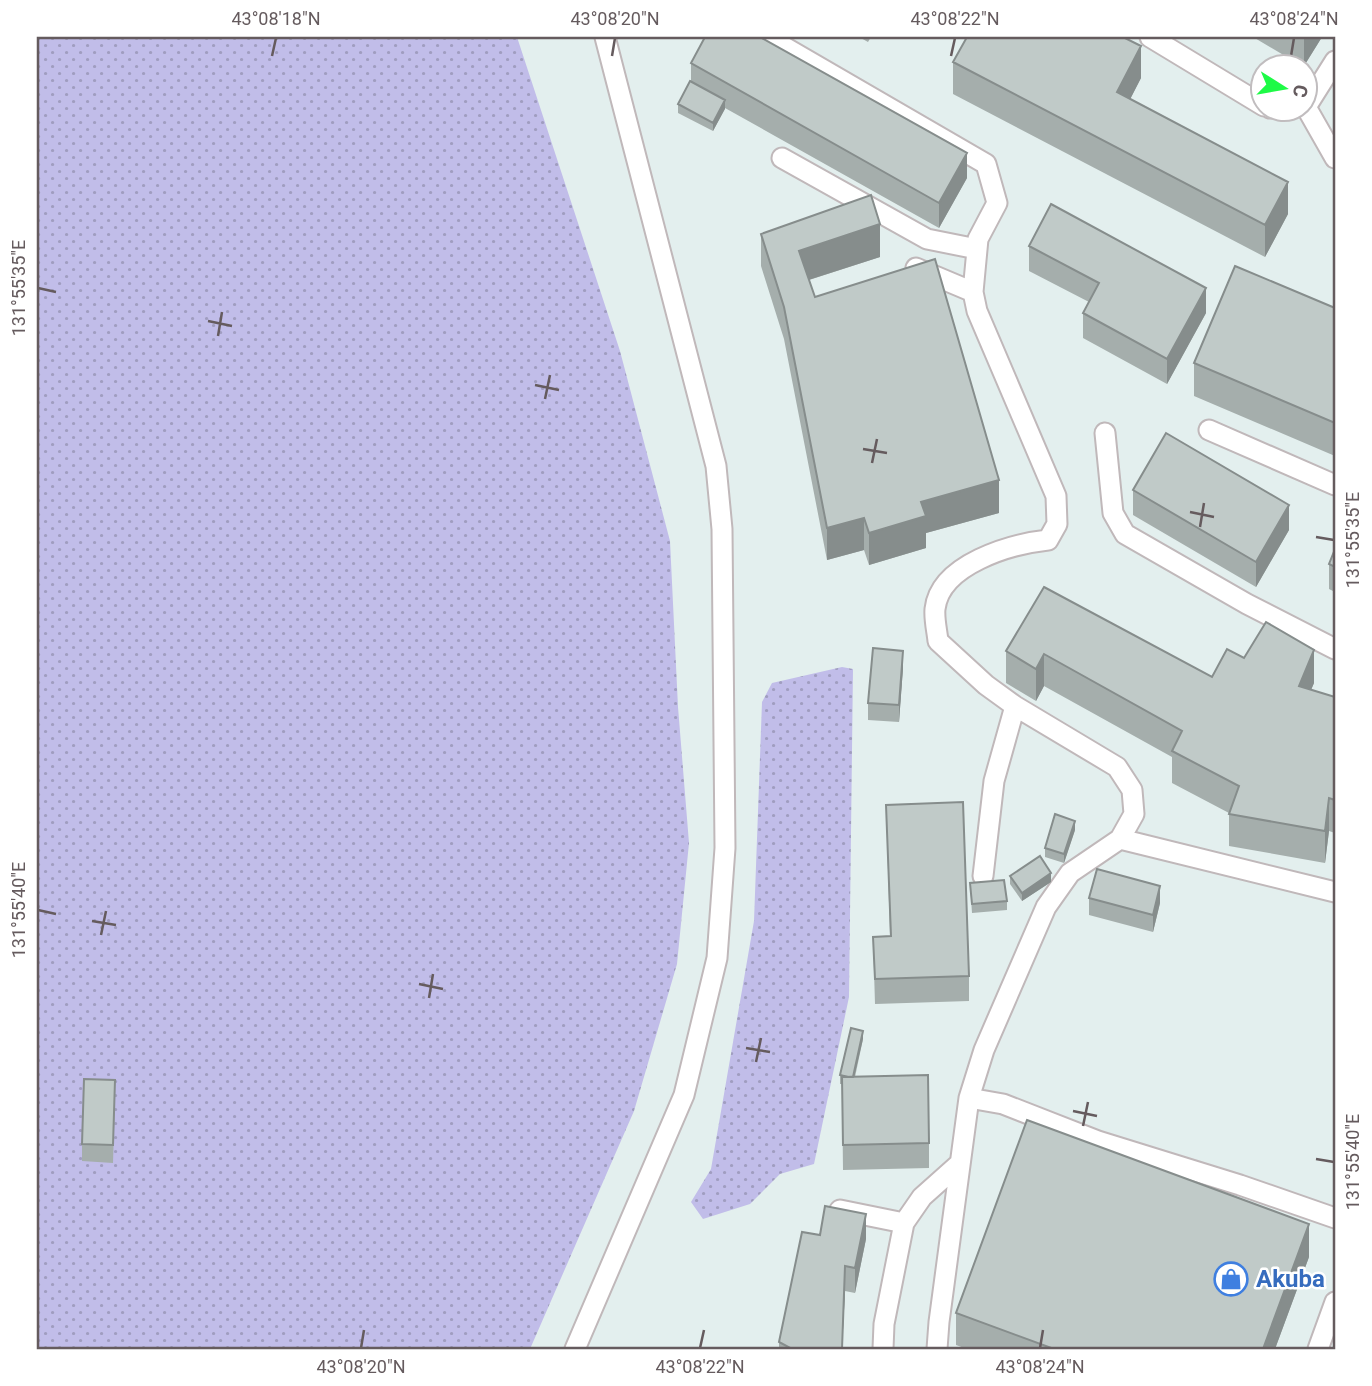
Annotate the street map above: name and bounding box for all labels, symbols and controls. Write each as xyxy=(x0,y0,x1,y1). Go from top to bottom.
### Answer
text: 43°08'18"N xyxy=(231,8,321,29)
text: 43°08'20"N xyxy=(570,8,660,29)
text: 43°08'22"N xyxy=(910,8,1000,29)
text: 43°08'24"N xyxy=(1249,8,1339,29)
north arrow xyxy=(1250,52,1320,122)
text: С xyxy=(1288,83,1313,99)
text: 131°55'35"E xyxy=(8,240,29,336)
text: 131°55'35"E xyxy=(1342,492,1363,588)
text: 131°55'40"E xyxy=(8,862,29,958)
text: 131°55'40"E xyxy=(1342,1114,1363,1210)
shop icon: Akuba xyxy=(1212,1260,1250,1298)
place label: Akuba xyxy=(1256,1265,1325,1293)
text: 43°08'20"N xyxy=(316,1356,406,1377)
text: 43°08'22"N xyxy=(655,1356,745,1377)
text: 43°08'24"N xyxy=(995,1356,1085,1377)

